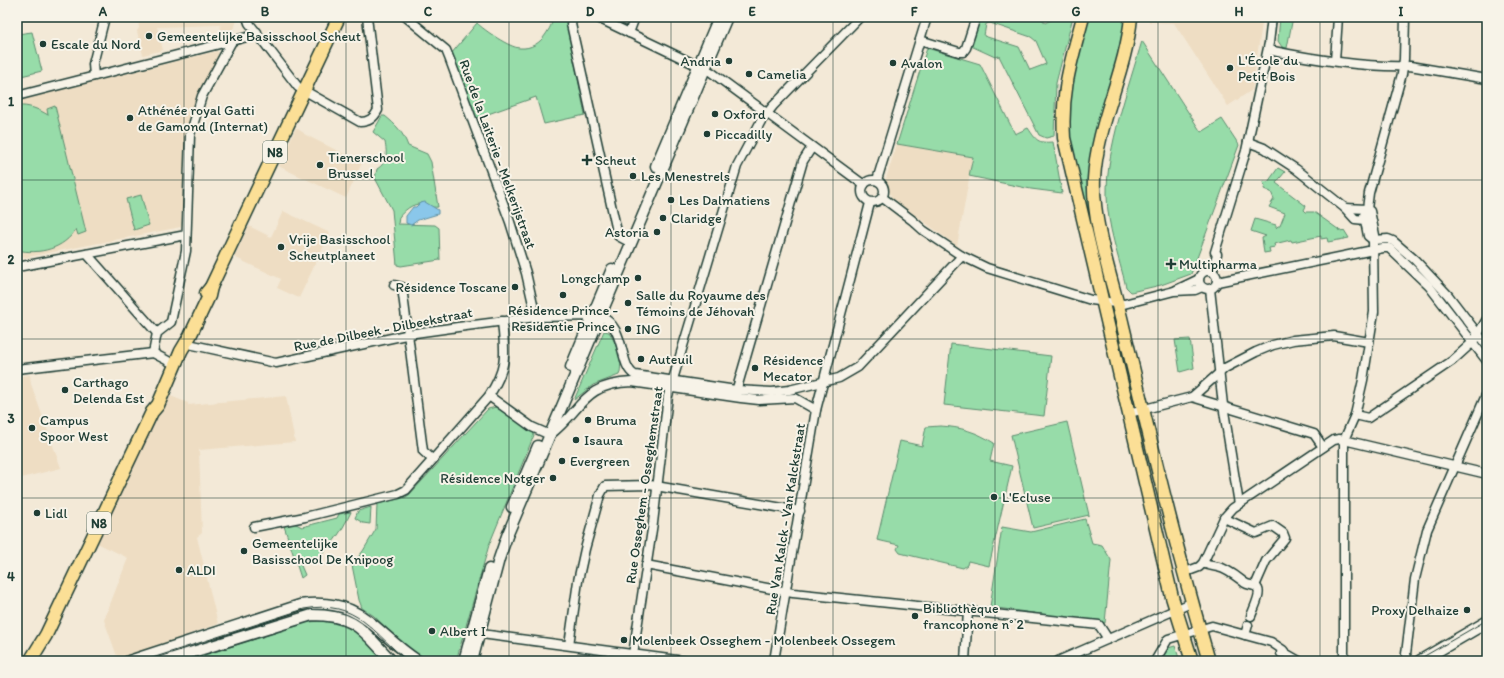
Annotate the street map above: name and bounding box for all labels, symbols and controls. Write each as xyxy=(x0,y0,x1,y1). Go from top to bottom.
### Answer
text: A xyxy=(98,4,108,19)
text: B xyxy=(261,4,270,19)
text: C xyxy=(424,4,433,19)
text: D xyxy=(586,4,595,19)
text: E xyxy=(748,4,756,19)
text: F xyxy=(911,4,918,19)
text: G xyxy=(1072,4,1081,19)
text: H xyxy=(1235,4,1244,19)
text: I xyxy=(1399,4,1404,19)
place label: Gemeentelijke Basisschool Scheut xyxy=(157,28,361,45)
marker: Gemeentelijke Basisschool Scheut xyxy=(144,31,154,41)
place label: Escale du Nord xyxy=(51,36,141,53)
marker: Escale du Nord xyxy=(38,39,48,49)
place label: L'École du Petit Bois xyxy=(1238,52,1299,85)
place label: Andria xyxy=(681,53,721,70)
place label: Avalon xyxy=(901,55,943,72)
marker: Andria xyxy=(724,56,734,66)
street label: Rue de la Laiterie - Melkerijstraat xyxy=(455,57,540,251)
marker: Avalon xyxy=(888,58,898,68)
marker: L'École du Petit Bois xyxy=(1225,63,1235,73)
place label: Camelia xyxy=(757,66,807,83)
marker: Camelia xyxy=(744,69,754,79)
text: 1 xyxy=(8,94,14,109)
place label: Athénée royal Gatti de Gamond (Internat) xyxy=(138,102,268,135)
place label: Oxford xyxy=(723,106,766,123)
marker: Oxford xyxy=(710,109,720,119)
marker: Athénée royal Gatti de Gamond (Internat) xyxy=(125,113,135,123)
place label: Piccadilly xyxy=(715,126,772,143)
marker: Piccadilly xyxy=(702,129,712,139)
road number: N8 xyxy=(263,141,287,163)
place label: Tienerschool Brussel xyxy=(328,149,404,182)
place label: Scheut xyxy=(595,152,636,169)
marker: Scheut xyxy=(582,155,592,165)
marker: Tienerschool Brussel xyxy=(315,160,325,170)
place label: Les Menestrels xyxy=(641,168,730,185)
marker: Les Menestrels xyxy=(628,171,638,181)
place label: Les Dalmatiens xyxy=(679,192,770,209)
marker: Les Dalmatiens xyxy=(666,195,676,205)
place label: Claridge xyxy=(671,210,722,227)
marker: Claridge xyxy=(658,213,668,223)
place label: Astoria xyxy=(605,224,650,241)
marker: Astoria xyxy=(652,227,662,237)
place label: Vrije Basisschool Scheutplaneet xyxy=(289,231,390,264)
marker: Vrije Basisschool Scheutplaneet xyxy=(276,242,286,252)
text: 2 xyxy=(8,252,15,267)
place label: Multipharma xyxy=(1179,256,1258,273)
marker: Multipharma xyxy=(1166,259,1176,269)
place label: Longchamp xyxy=(561,270,630,287)
marker: Longchamp xyxy=(633,273,643,283)
place label: Résidence Toscane xyxy=(396,279,507,296)
marker: Résidence Toscane xyxy=(510,282,520,292)
place label: Salle du Royaume des Témoins de Jéhovah xyxy=(636,287,766,320)
marker: Résidence Prince - Residentie Prince xyxy=(558,290,568,300)
marker: Salle du Royaume des Témoins de Jéhovah xyxy=(623,298,633,308)
place label: Résidence Prince - Residentie Prince xyxy=(508,302,618,335)
street label: Rue de Dilbeek - Dilbeekstraat xyxy=(292,304,474,355)
place label: ING xyxy=(636,321,660,338)
marker: ING xyxy=(623,324,633,334)
place label: Auteuil xyxy=(649,351,693,368)
place label: Résidence Mecator xyxy=(763,352,824,385)
marker: Auteuil xyxy=(636,354,646,364)
marker: Résidence Mecator xyxy=(750,363,760,373)
place label: Carthago Delenda Est xyxy=(73,374,144,407)
marker: Carthago Delenda Est xyxy=(60,385,70,395)
street label: Rue Osseghem - Osseghemstraat xyxy=(622,385,667,585)
text: 3 xyxy=(7,411,15,426)
place label: Campus Spoor West xyxy=(40,412,108,445)
place label: Bruma xyxy=(596,412,637,429)
marker: Bruma xyxy=(583,415,593,425)
street label: Rue Van Kalck - Van Kalckstraat xyxy=(762,422,809,616)
marker: Campus Spoor West xyxy=(27,423,37,433)
place label: Isaura xyxy=(584,432,624,449)
marker: Isaura xyxy=(571,435,581,445)
place label: Evergreen xyxy=(570,453,630,470)
marker: Evergreen xyxy=(557,456,567,466)
place label: Résidence Notger xyxy=(440,470,545,487)
marker: Résidence Notger xyxy=(548,473,558,483)
place label: L'Ecluse xyxy=(1002,489,1051,506)
marker: L'Ecluse xyxy=(989,492,999,502)
place label: Lidl xyxy=(45,505,67,522)
marker: Lidl xyxy=(32,508,42,518)
road number: N8 xyxy=(87,512,111,534)
place label: Gemeentelijke Basisschool De Knipoog xyxy=(252,535,394,568)
marker: Gemeentelijke Basisschool De Knipoog xyxy=(239,546,249,556)
place label: ALDI xyxy=(187,562,216,579)
marker: ALDI xyxy=(174,565,184,575)
text: 4 xyxy=(7,569,15,584)
place label: Bibliothèque francophone n° 2 xyxy=(923,600,1024,633)
place label: Proxy Delhaize xyxy=(1371,602,1459,619)
marker: Proxy Delhaize xyxy=(1462,605,1472,615)
marker: Bibliothèque francophone n° 2 xyxy=(910,611,920,621)
place label: Albert I xyxy=(440,623,486,640)
marker: Albert I xyxy=(427,626,437,636)
place label: Molenbeek Osseghem - Molenbeek Ossegem xyxy=(632,632,896,649)
marker: Molenbeek Osseghem - Molenbeek Ossegem xyxy=(619,635,629,645)

